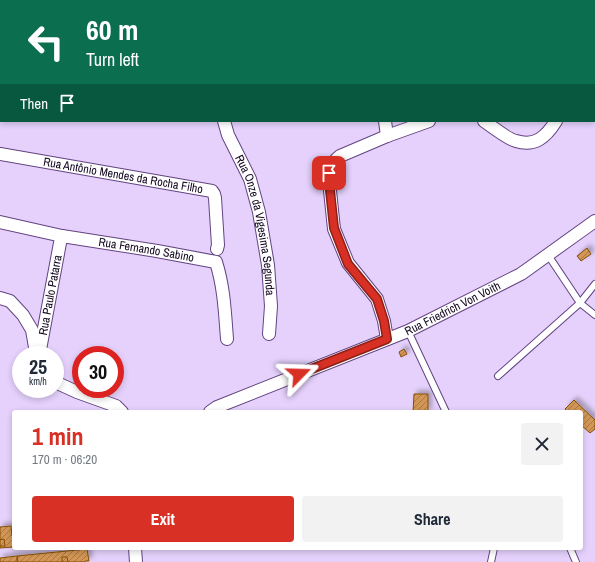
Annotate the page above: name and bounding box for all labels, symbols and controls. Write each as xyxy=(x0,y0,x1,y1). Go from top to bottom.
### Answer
text: 60 m xyxy=(86,11,138,49)
icon: left xyxy=(20,16,72,68)
text: Turn left xyxy=(86,47,139,72)
icon: arrive xyxy=(56,92,78,114)
text: Then xyxy=(20,93,48,114)
street label: Rua Onze da Vigesima Segunda xyxy=(231,152,278,297)
street label: Rua Antônio Mendes da Rocha Filho xyxy=(42,154,204,197)
pin xyxy=(312,156,346,190)
icon: arrive xyxy=(318,162,340,184)
street label: Rua Fernando Sabino xyxy=(97,234,195,266)
street label: Rua Paulo Patarra xyxy=(35,253,66,336)
street label: Rua Friedrich Von Voith xyxy=(402,278,503,339)
speed limit sign: 30 xyxy=(72,346,124,398)
text: 25 xyxy=(29,353,47,380)
position arrow xyxy=(278,353,320,395)
text: km/h xyxy=(29,375,47,388)
text: 1 min xyxy=(32,420,83,452)
button: close xyxy=(521,423,563,465)
text: 170 m · 06:20 xyxy=(32,451,97,468)
button: Exit xyxy=(32,496,294,542)
button: Share xyxy=(302,496,563,542)

